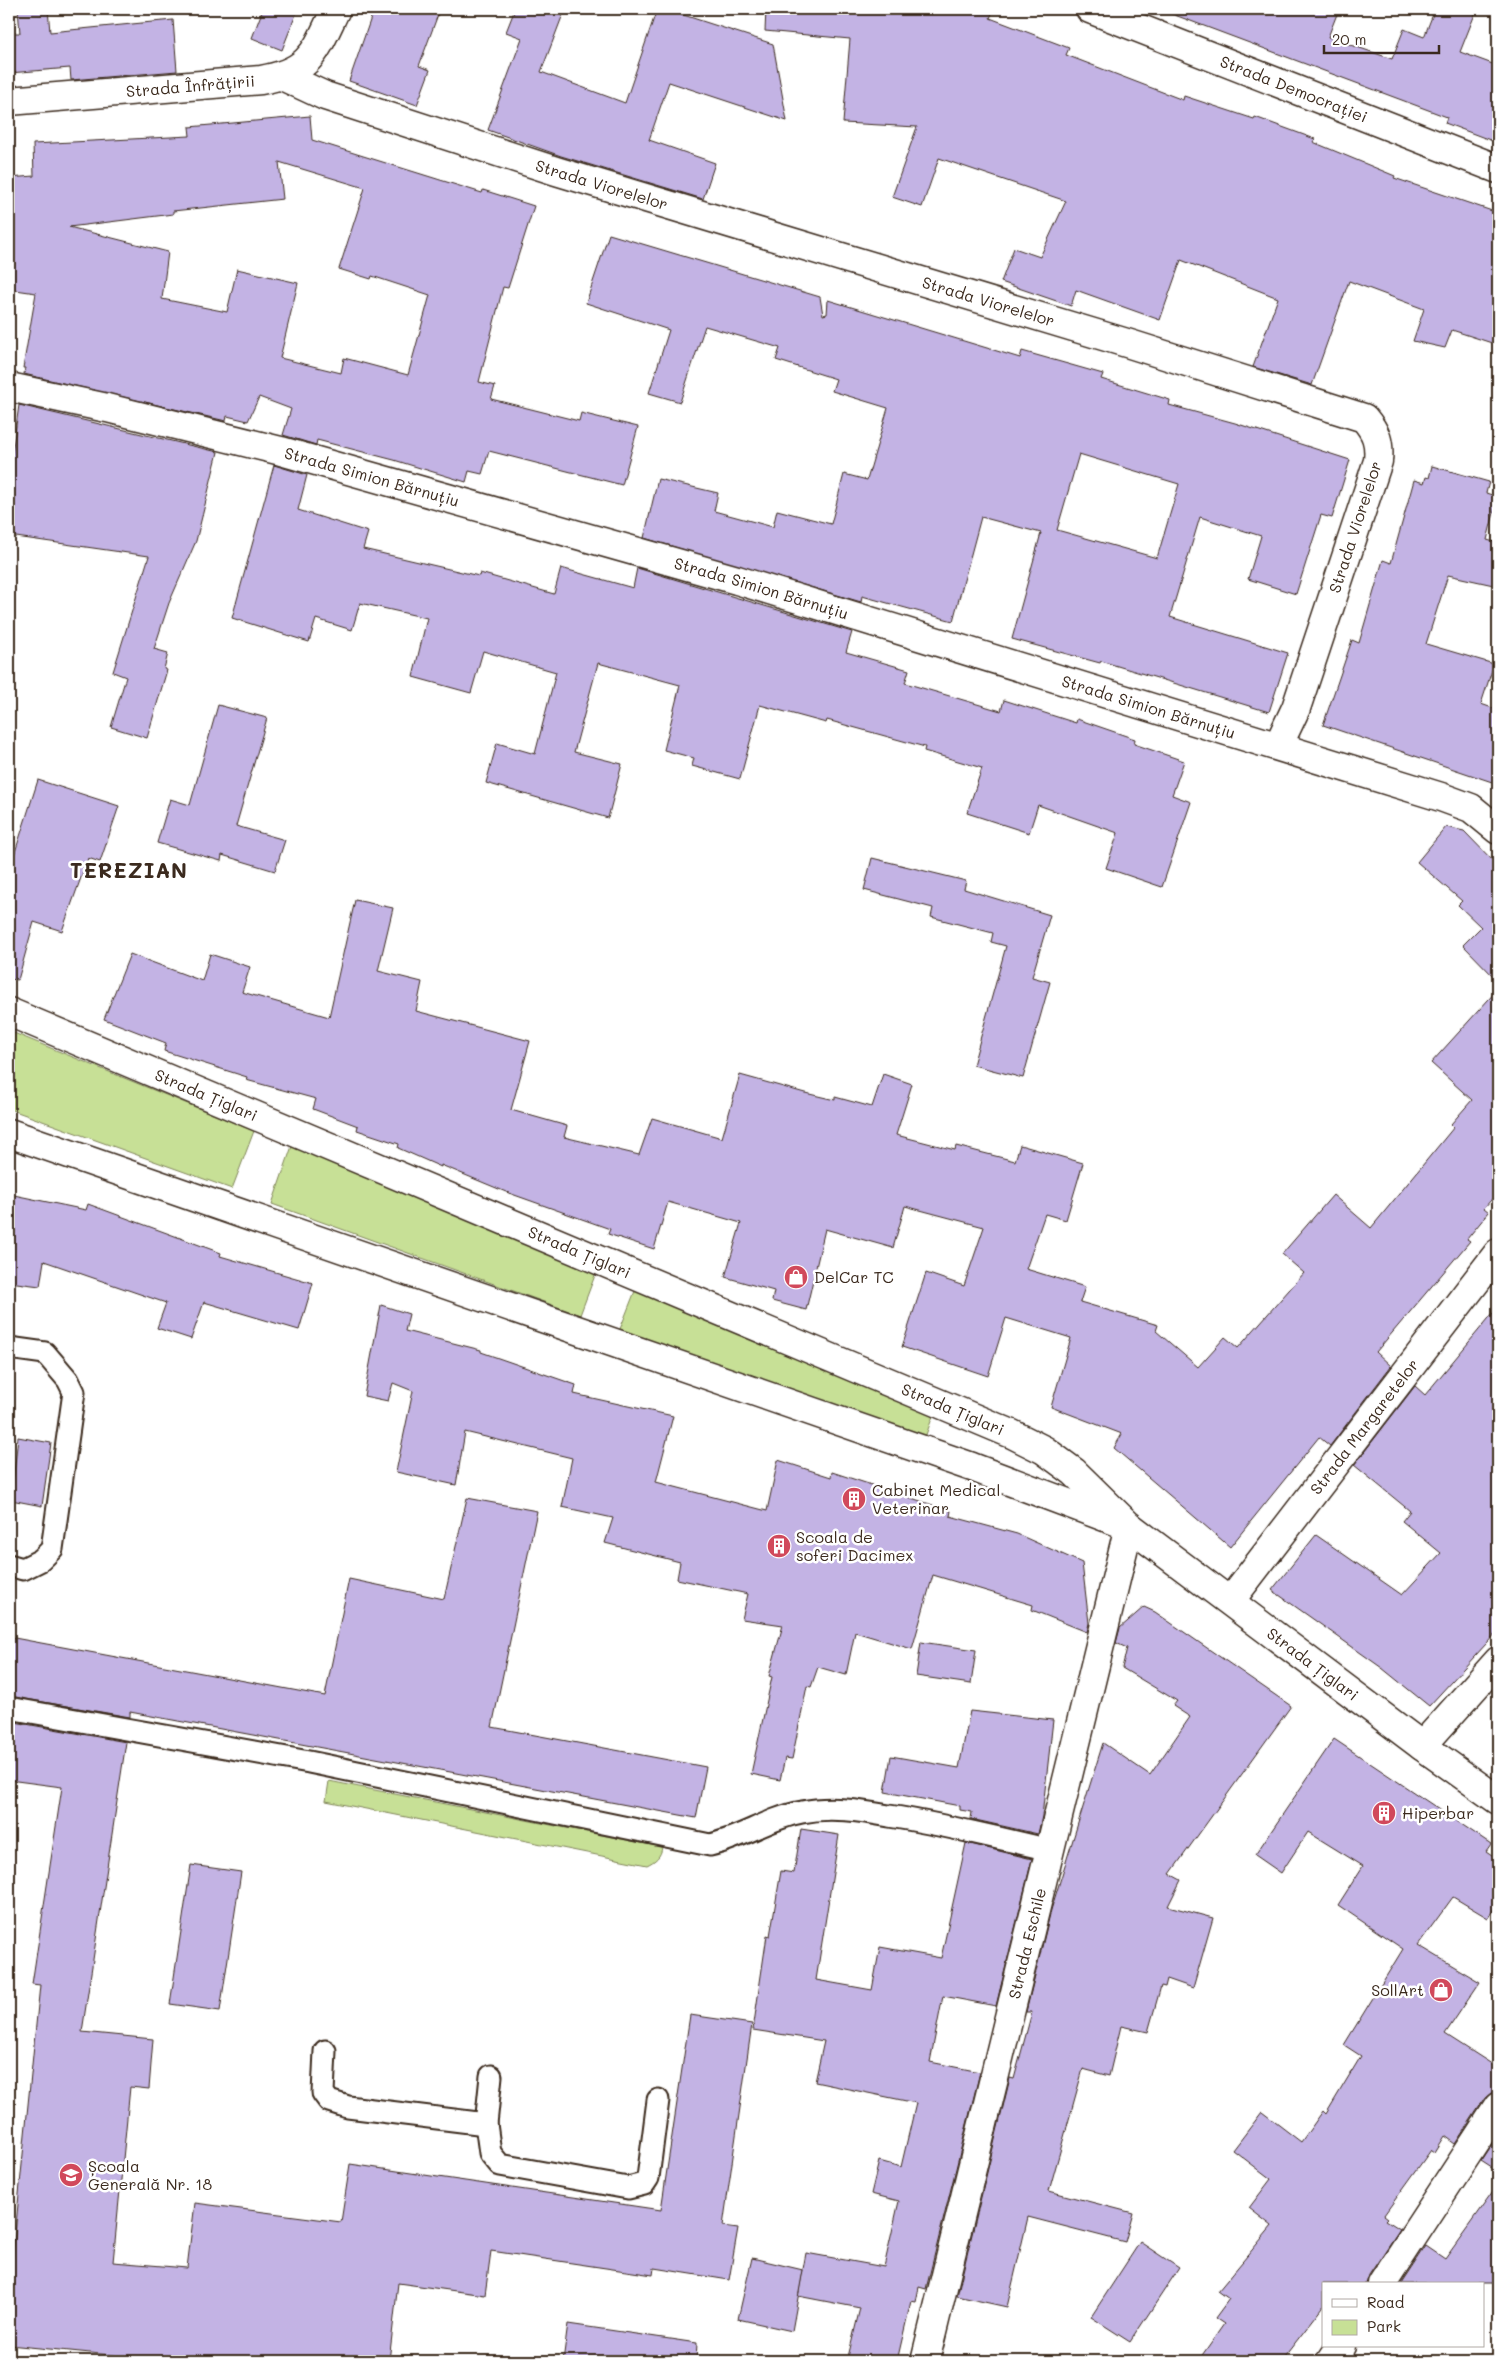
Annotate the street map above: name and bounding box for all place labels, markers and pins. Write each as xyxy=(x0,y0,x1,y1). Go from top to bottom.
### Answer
shop icon: DelCar TC xyxy=(783,1264,809,1290)
place label: DelCar TC xyxy=(814,1266,894,1287)
place label: Cabinet Medical Veterinar xyxy=(872,1479,1001,1518)
building icon: Cabinet Medical Veterinar xyxy=(841,1486,867,1512)
place label: Scoala de soferi Dacimex xyxy=(796,1526,914,1565)
building icon: Scoala de soferi Dacimex xyxy=(766,1533,792,1559)
building icon: Hiperbar xyxy=(1371,1800,1397,1826)
place label: Hiperbar xyxy=(1402,1802,1474,1823)
shop icon: SollArt xyxy=(1428,1977,1454,2003)
place label: SollArt xyxy=(1371,1979,1424,2000)
place label: Școala Generală Nr. 18 xyxy=(88,2155,212,2194)
school or university icon: Școala Generală Nr. 18 xyxy=(58,2162,84,2188)

